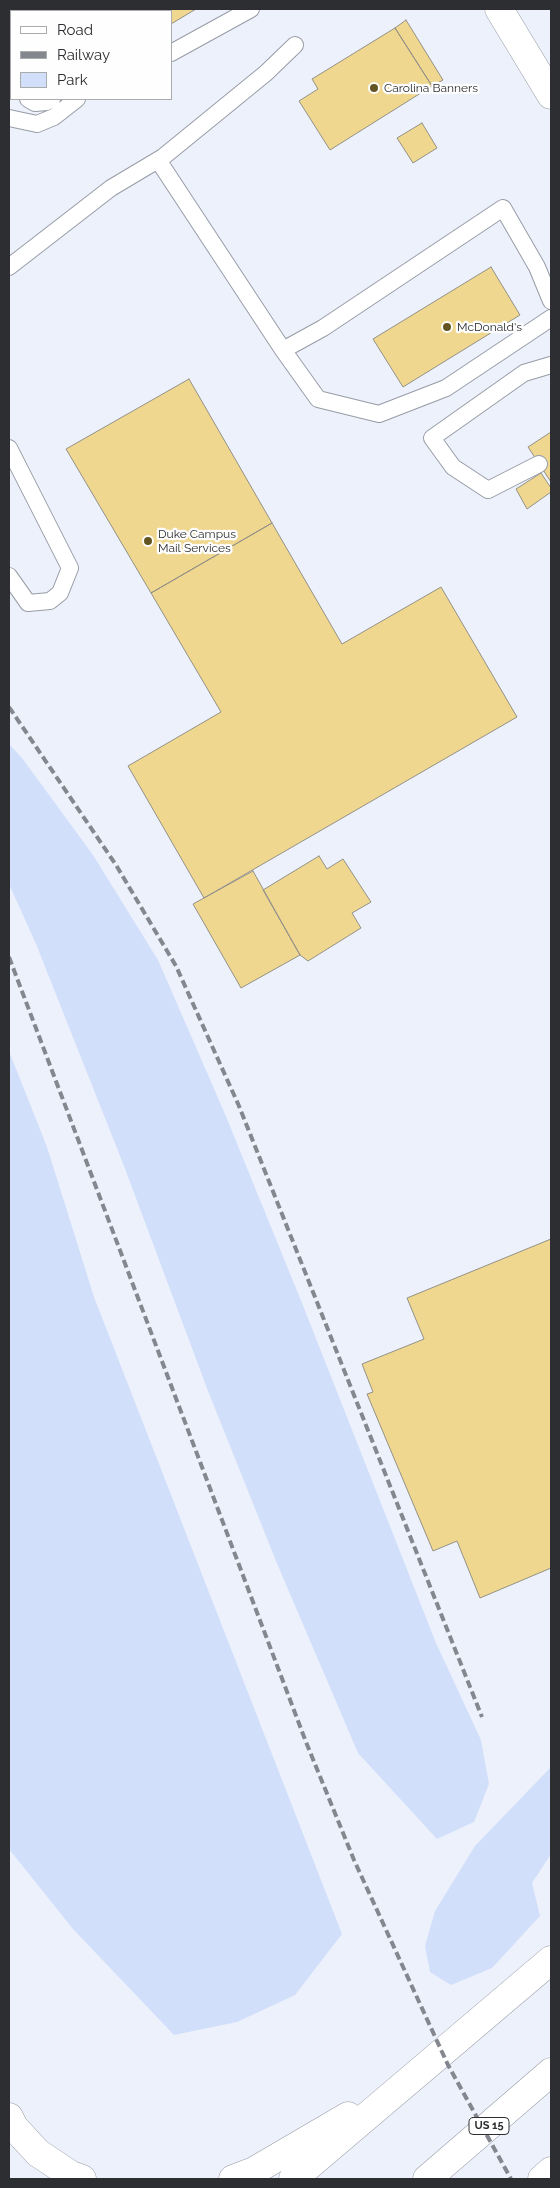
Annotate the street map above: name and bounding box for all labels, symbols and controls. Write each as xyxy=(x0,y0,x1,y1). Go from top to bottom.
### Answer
legend xyxy=(10,10,172,100)
text: Road xyxy=(57,21,93,39)
text: Railway xyxy=(57,46,110,64)
text: Park xyxy=(57,71,88,89)
place label: Carolina Banners xyxy=(384,81,478,95)
marker: Carolina Banners xyxy=(368,82,380,94)
place label: McDonald's xyxy=(457,320,522,334)
marker: McDonald's xyxy=(441,321,453,333)
place label: Duke Campus Mail Services xyxy=(158,527,236,555)
marker: Duke Campus Mail Services xyxy=(142,535,154,547)
road number: US 15 xyxy=(469,2118,509,2134)

